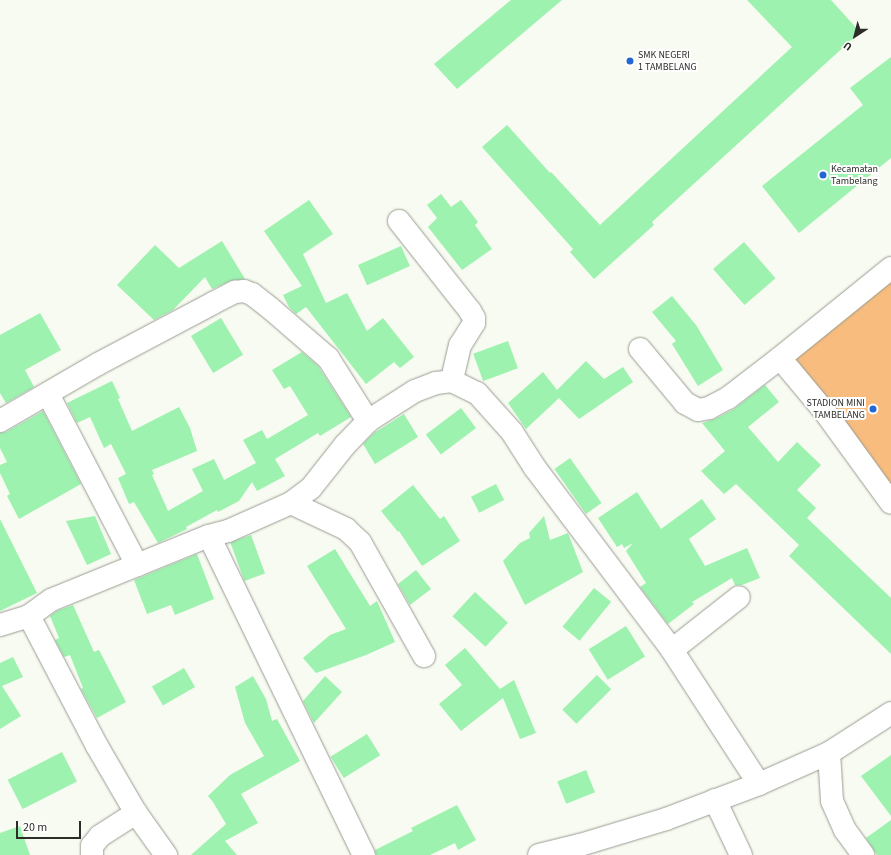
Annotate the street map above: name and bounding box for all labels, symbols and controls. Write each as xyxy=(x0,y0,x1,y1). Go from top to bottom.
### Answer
north arrow xyxy=(835,16,875,56)
text: U xyxy=(840,38,855,54)
place label: SMK NEGERI 1 TAMBELANG xyxy=(638,49,697,72)
marker: SMK NEGERI 1 TAMBELANG xyxy=(625,56,635,66)
place label: Kecamatan Tambelang xyxy=(831,163,878,186)
marker: Kecamatan Tambelang xyxy=(818,170,828,180)
place label: STADION MINI TAMBELANG xyxy=(807,397,865,420)
marker: STADION MINI TAMBELANG xyxy=(868,404,878,414)
scale bar xyxy=(18,813,83,839)
text: 20 m xyxy=(23,819,47,836)

